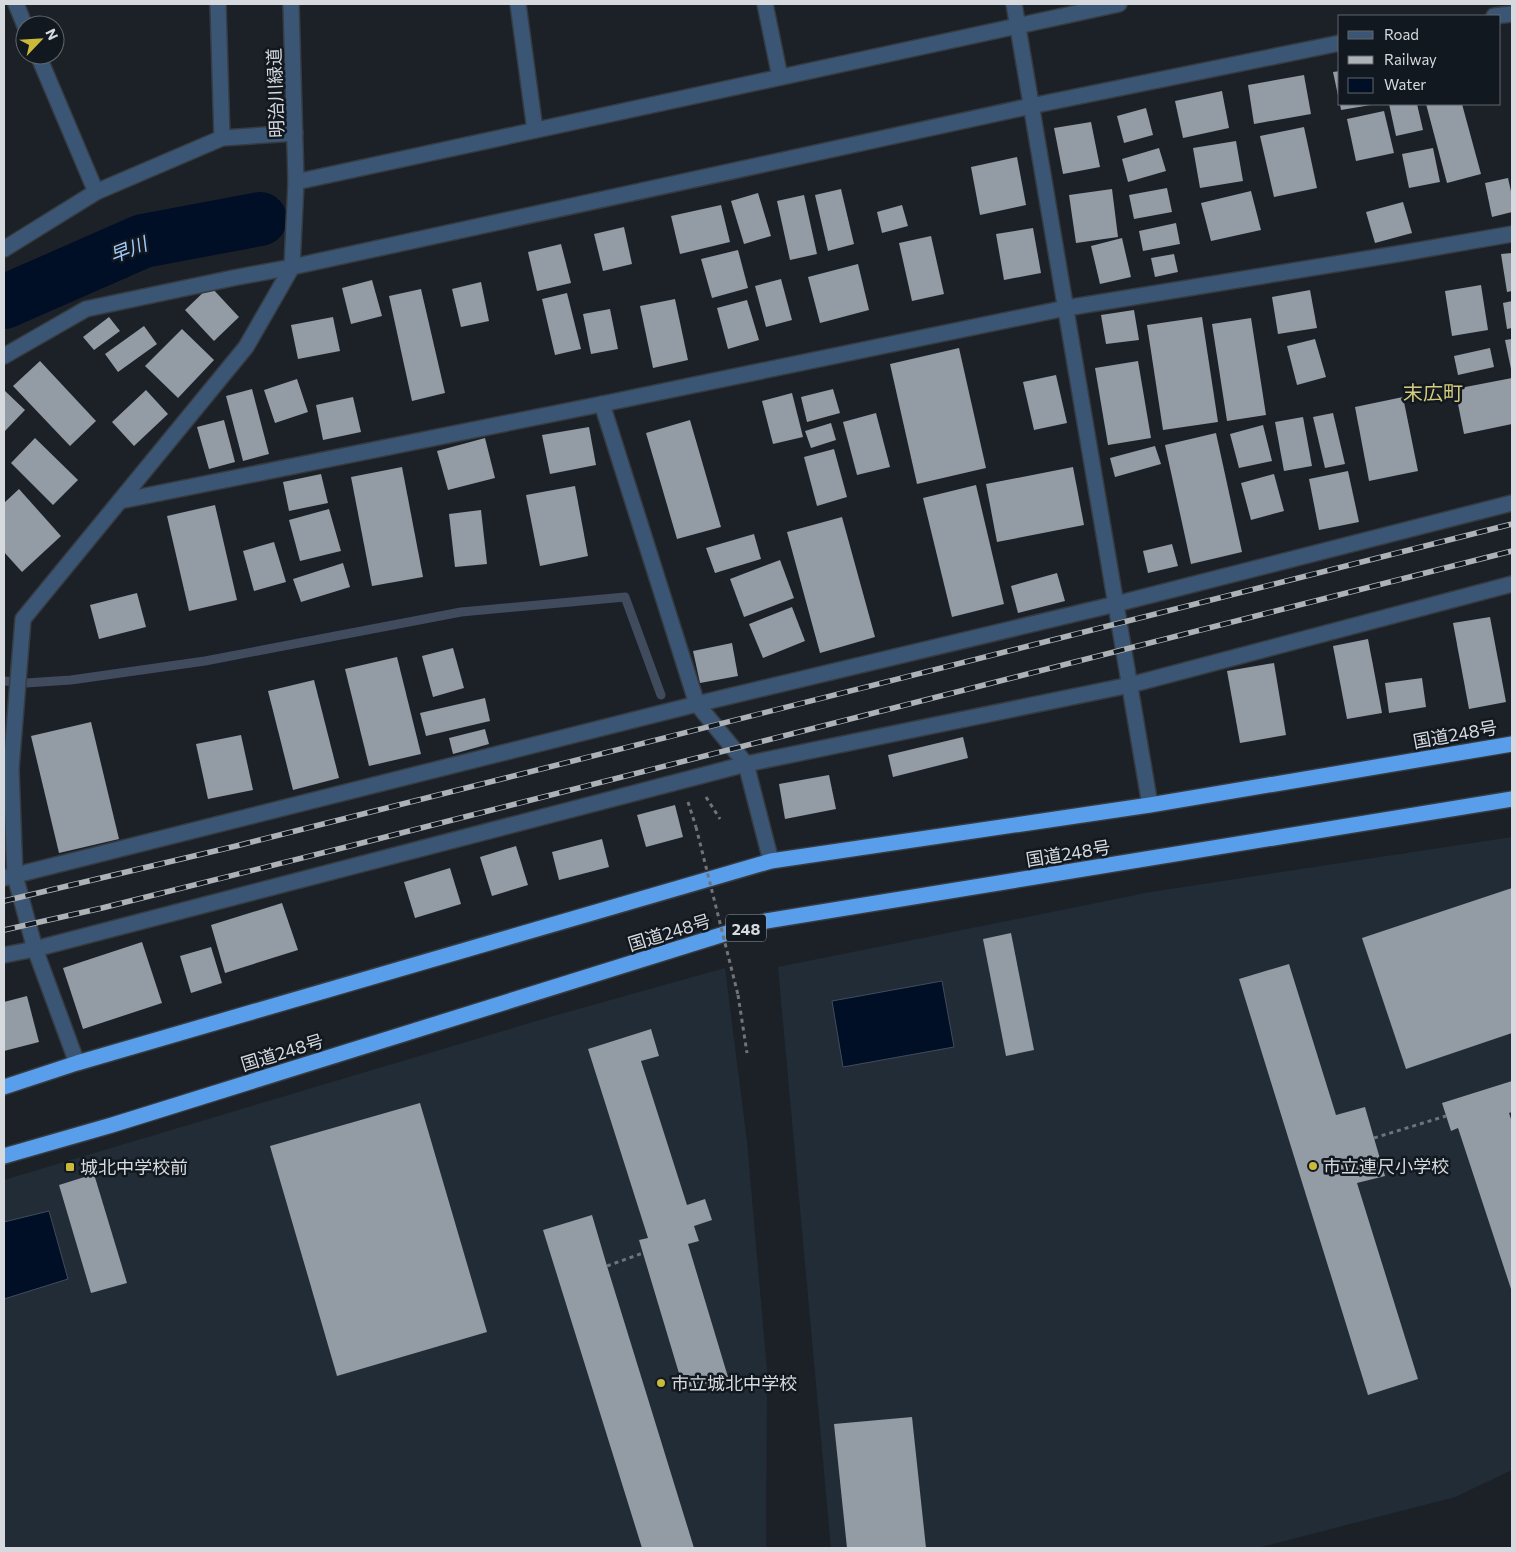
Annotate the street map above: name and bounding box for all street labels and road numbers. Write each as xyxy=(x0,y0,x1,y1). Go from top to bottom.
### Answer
street label: 明治川緑道 xyxy=(262,48,288,138)
street label: 国道248号 xyxy=(1411,716,1499,752)
street label: 国道248号 xyxy=(1024,835,1112,871)
street label: 国道248号 xyxy=(625,909,713,955)
road number: 248 xyxy=(726,914,766,941)
street label: 国道248号 xyxy=(238,1029,326,1075)

